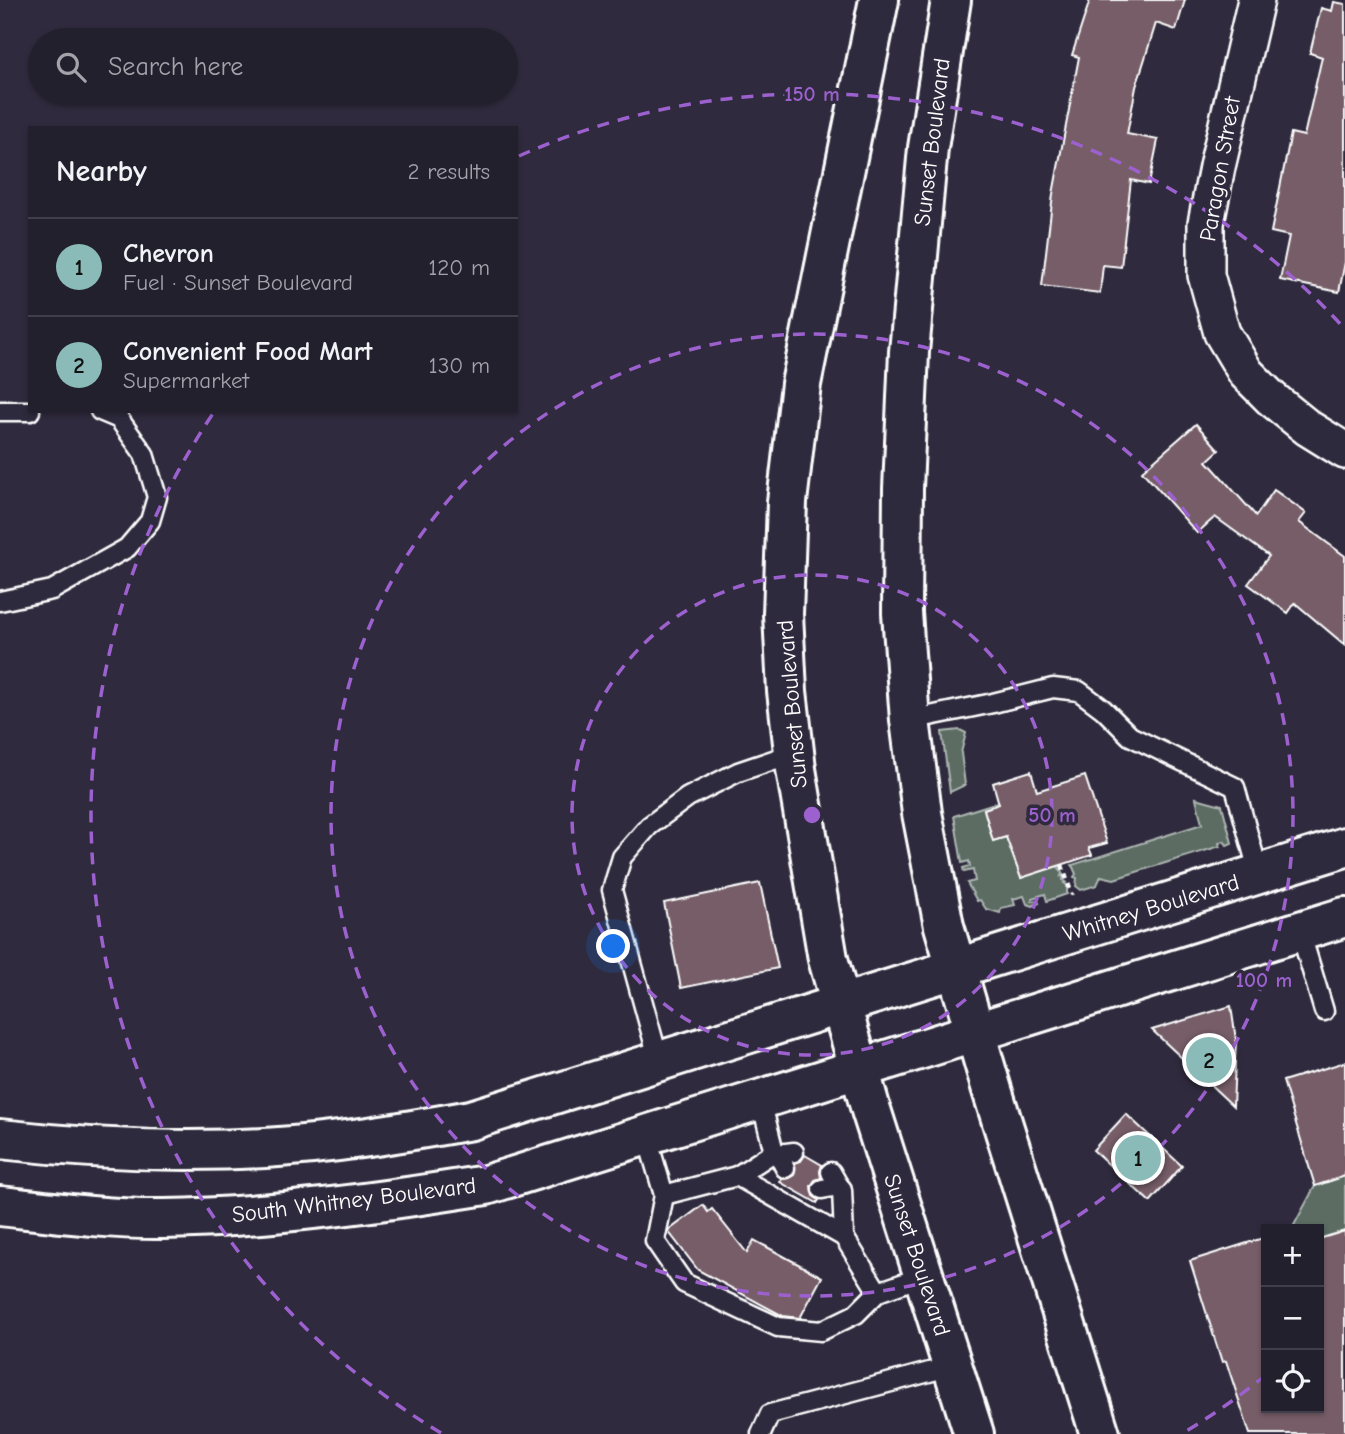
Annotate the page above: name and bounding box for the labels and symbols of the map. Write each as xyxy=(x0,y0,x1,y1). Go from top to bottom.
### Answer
street label: Sunset Boulevard xyxy=(908,57,956,227)
text: 150 m xyxy=(784,82,840,106)
street label: Paragon Street xyxy=(1194,93,1246,244)
street label: Sunset Boulevard xyxy=(771,619,813,789)
centre of rings xyxy=(800,803,824,827)
text: 50 m xyxy=(1028,803,1076,827)
street label: Whitney Boulevard xyxy=(1060,868,1242,948)
your location xyxy=(596,929,630,963)
text: 100 m xyxy=(1236,968,1292,992)
pin: 2 xyxy=(1186,1034,1232,1086)
pin: 1 xyxy=(1115,1132,1161,1184)
street label: Sunset Boulevard xyxy=(878,1171,956,1339)
street label: South Whitney Boulevard xyxy=(230,1172,478,1228)

